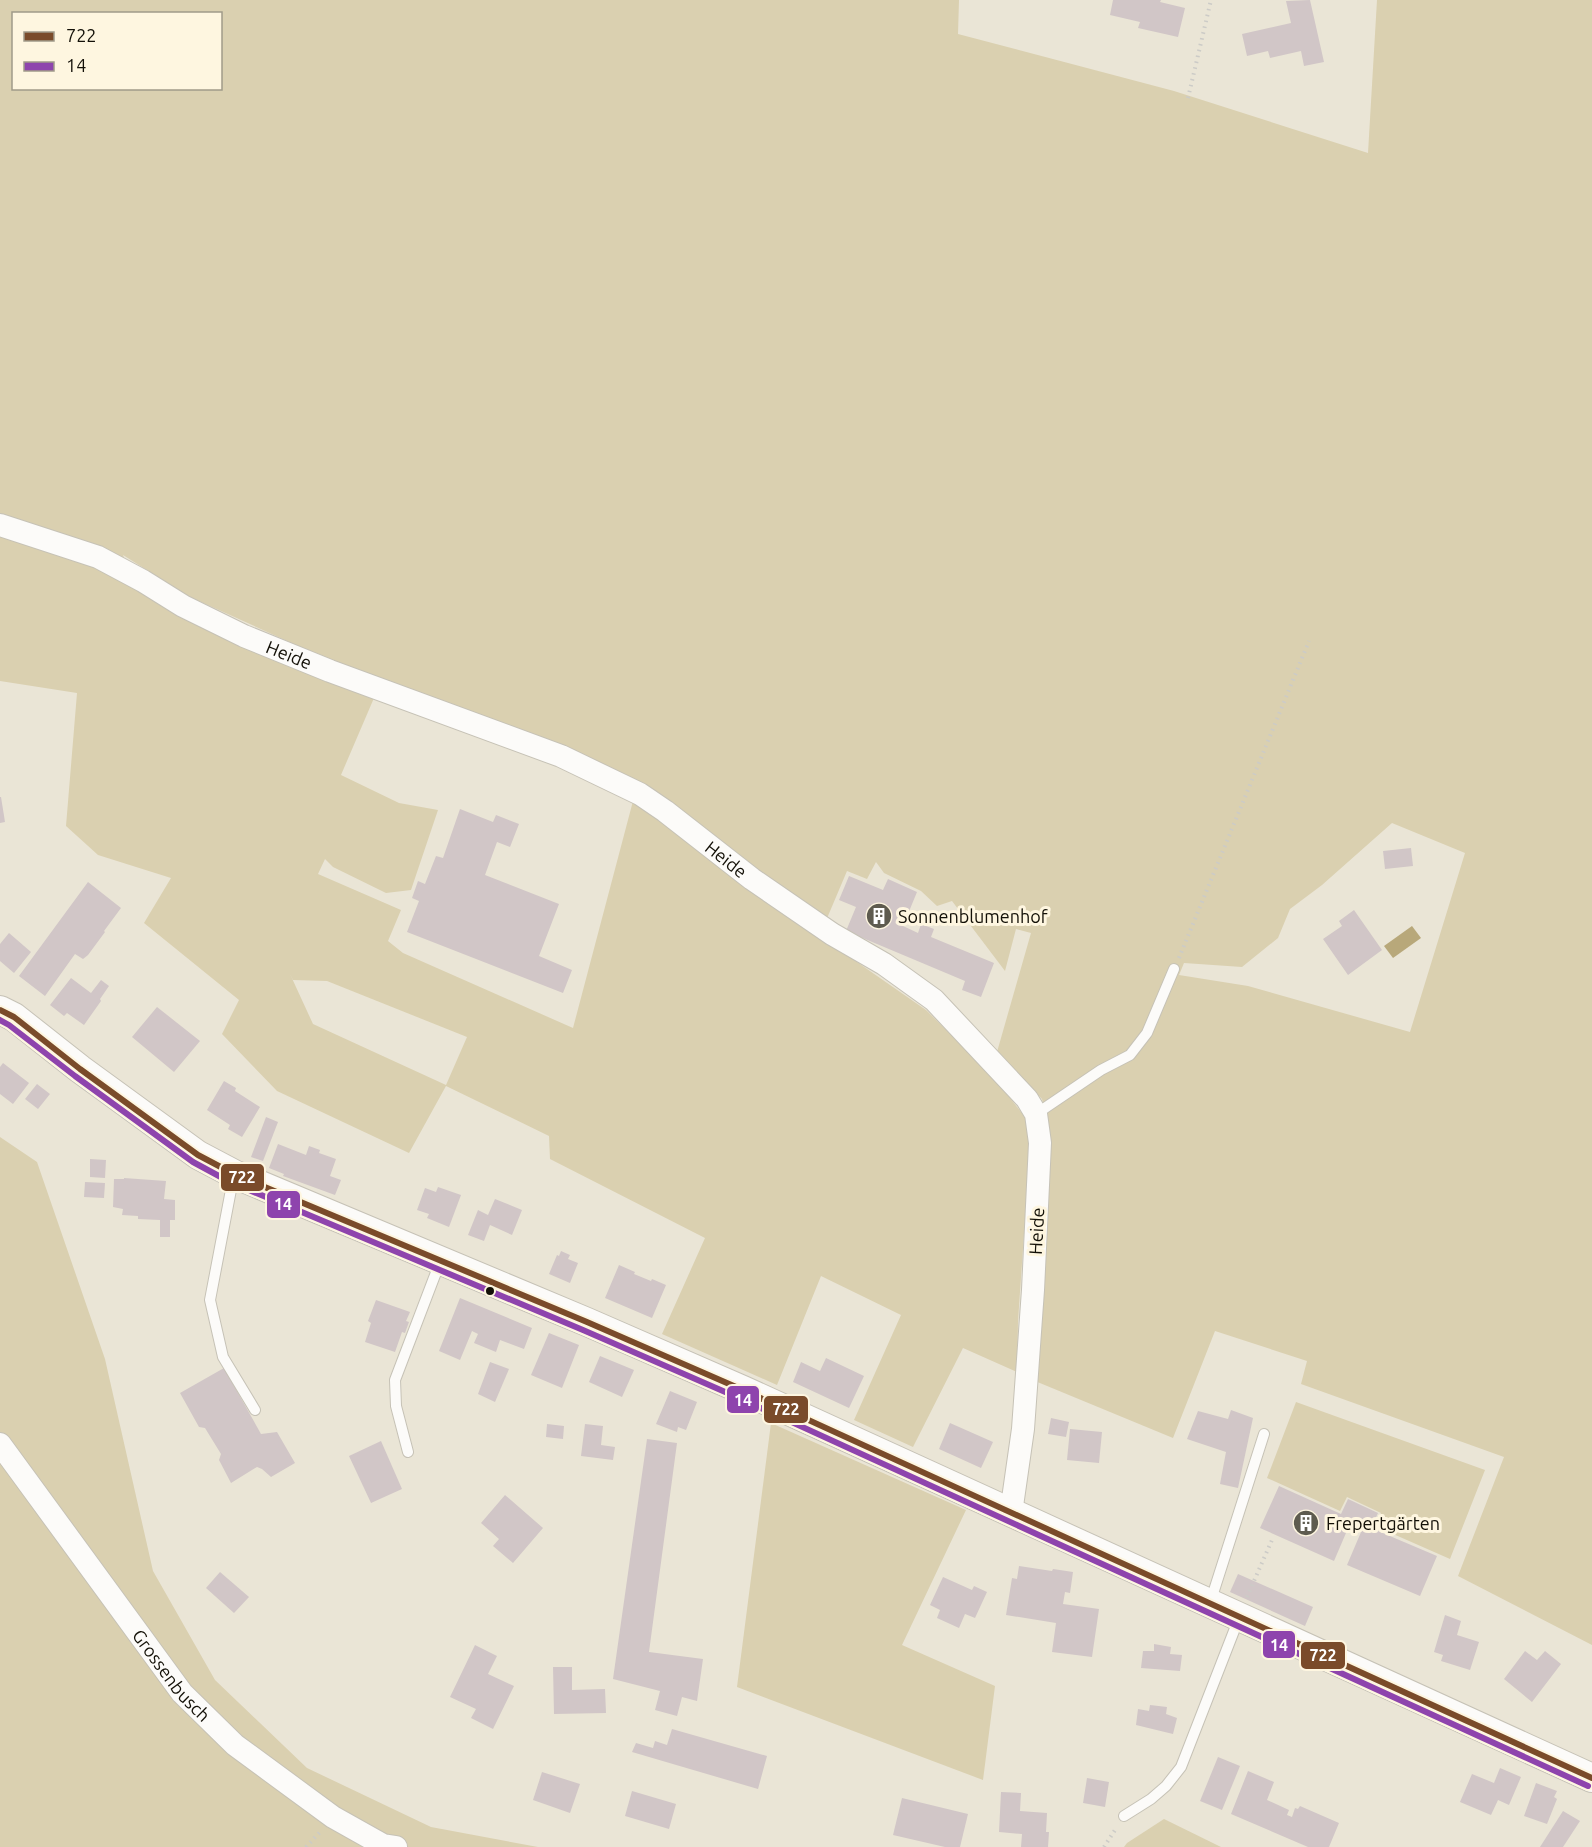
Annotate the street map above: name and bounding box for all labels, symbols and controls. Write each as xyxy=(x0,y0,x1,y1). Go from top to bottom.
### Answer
legend xyxy=(12,12,222,90)
text: 722 xyxy=(66,25,96,45)
text: 14 xyxy=(66,55,86,75)
street label: Heide xyxy=(263,636,315,673)
street label: Heide xyxy=(702,837,751,881)
building icon: Sonnenblumenhof xyxy=(864,901,894,931)
place label: Sonnenblumenhof xyxy=(898,906,1048,926)
line badge: 722 xyxy=(220,1163,265,1192)
text: 722 xyxy=(228,1168,256,1186)
line badge: 14 xyxy=(266,1190,301,1219)
text: 14 xyxy=(274,1195,292,1213)
street label: Heide xyxy=(1025,1207,1047,1255)
unlabelled marker xyxy=(484,1285,496,1297)
line badge: 14 xyxy=(726,1385,760,1414)
text: 14 xyxy=(734,1391,752,1409)
line badge: 722 xyxy=(763,1395,809,1424)
text: 722 xyxy=(772,1400,800,1418)
building icon: Frepertgärten xyxy=(1291,1508,1321,1538)
place label: Frepertgärten xyxy=(1326,1513,1440,1533)
street label: Grossenbusch xyxy=(129,1625,215,1725)
line badge: 14 xyxy=(1262,1630,1296,1659)
text: 14 xyxy=(1270,1636,1288,1654)
line badge: 722 xyxy=(1300,1641,1346,1670)
text: 722 xyxy=(1309,1646,1337,1664)

